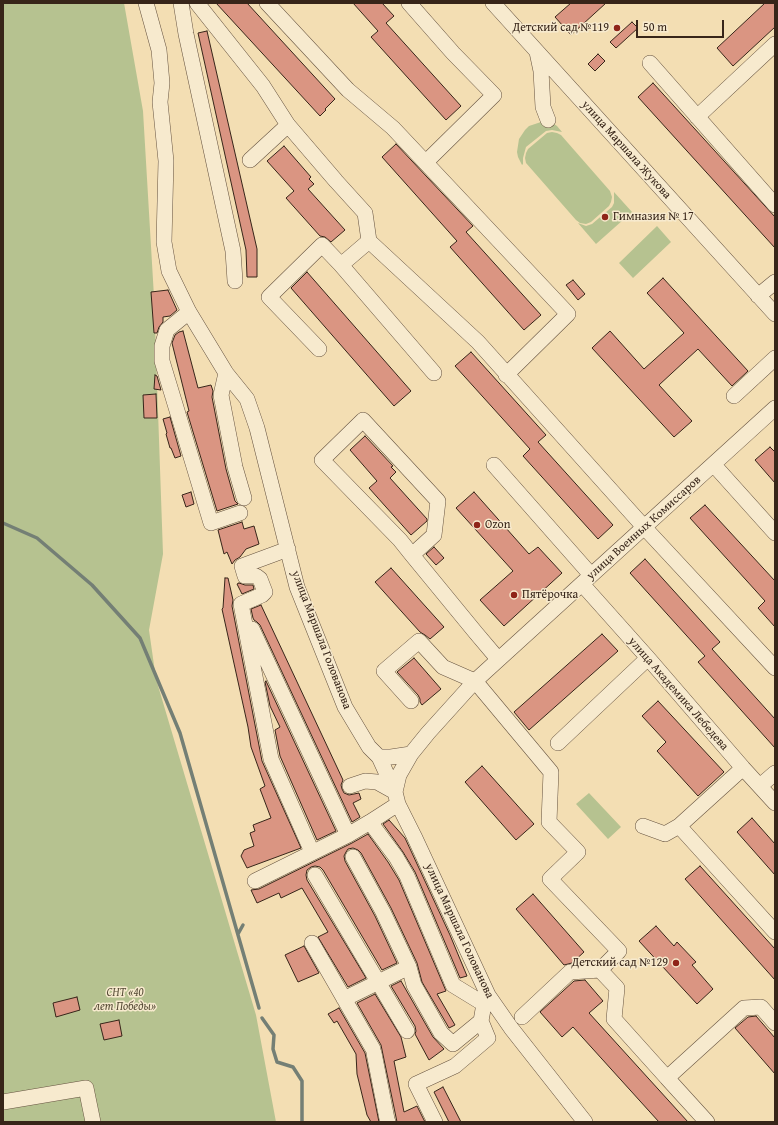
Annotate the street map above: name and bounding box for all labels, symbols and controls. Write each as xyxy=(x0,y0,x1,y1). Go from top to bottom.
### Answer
scale bar xyxy=(638,12,726,38)
text: 50 m xyxy=(643,18,667,35)
place label: Детский сад №119 xyxy=(513,21,609,35)
marker: Детский сад №119 xyxy=(612,23,622,33)
street label: улица Маршала Жукова xyxy=(578,98,674,202)
place label: Гимназия № 17 xyxy=(613,210,694,224)
marker: Гимназия № 17 xyxy=(600,212,610,222)
street label: улица Военных Комиссаров xyxy=(584,473,704,583)
place label: Ozon xyxy=(485,518,510,532)
marker: Ozon xyxy=(472,520,482,530)
street label: улица Маршала Голованова xyxy=(288,569,354,711)
place label: Пятёрочка xyxy=(522,588,578,602)
marker: Пятёрочка xyxy=(509,590,519,600)
street label: улица Академика Лебедева xyxy=(625,634,731,754)
street label: улица Маршала Голованова xyxy=(421,861,497,1001)
place label: Детский сад №129 xyxy=(572,956,668,970)
marker: Детский сад №129 xyxy=(671,958,681,968)
park label: СНТ «40 лет Победы» xyxy=(94,986,156,1014)

